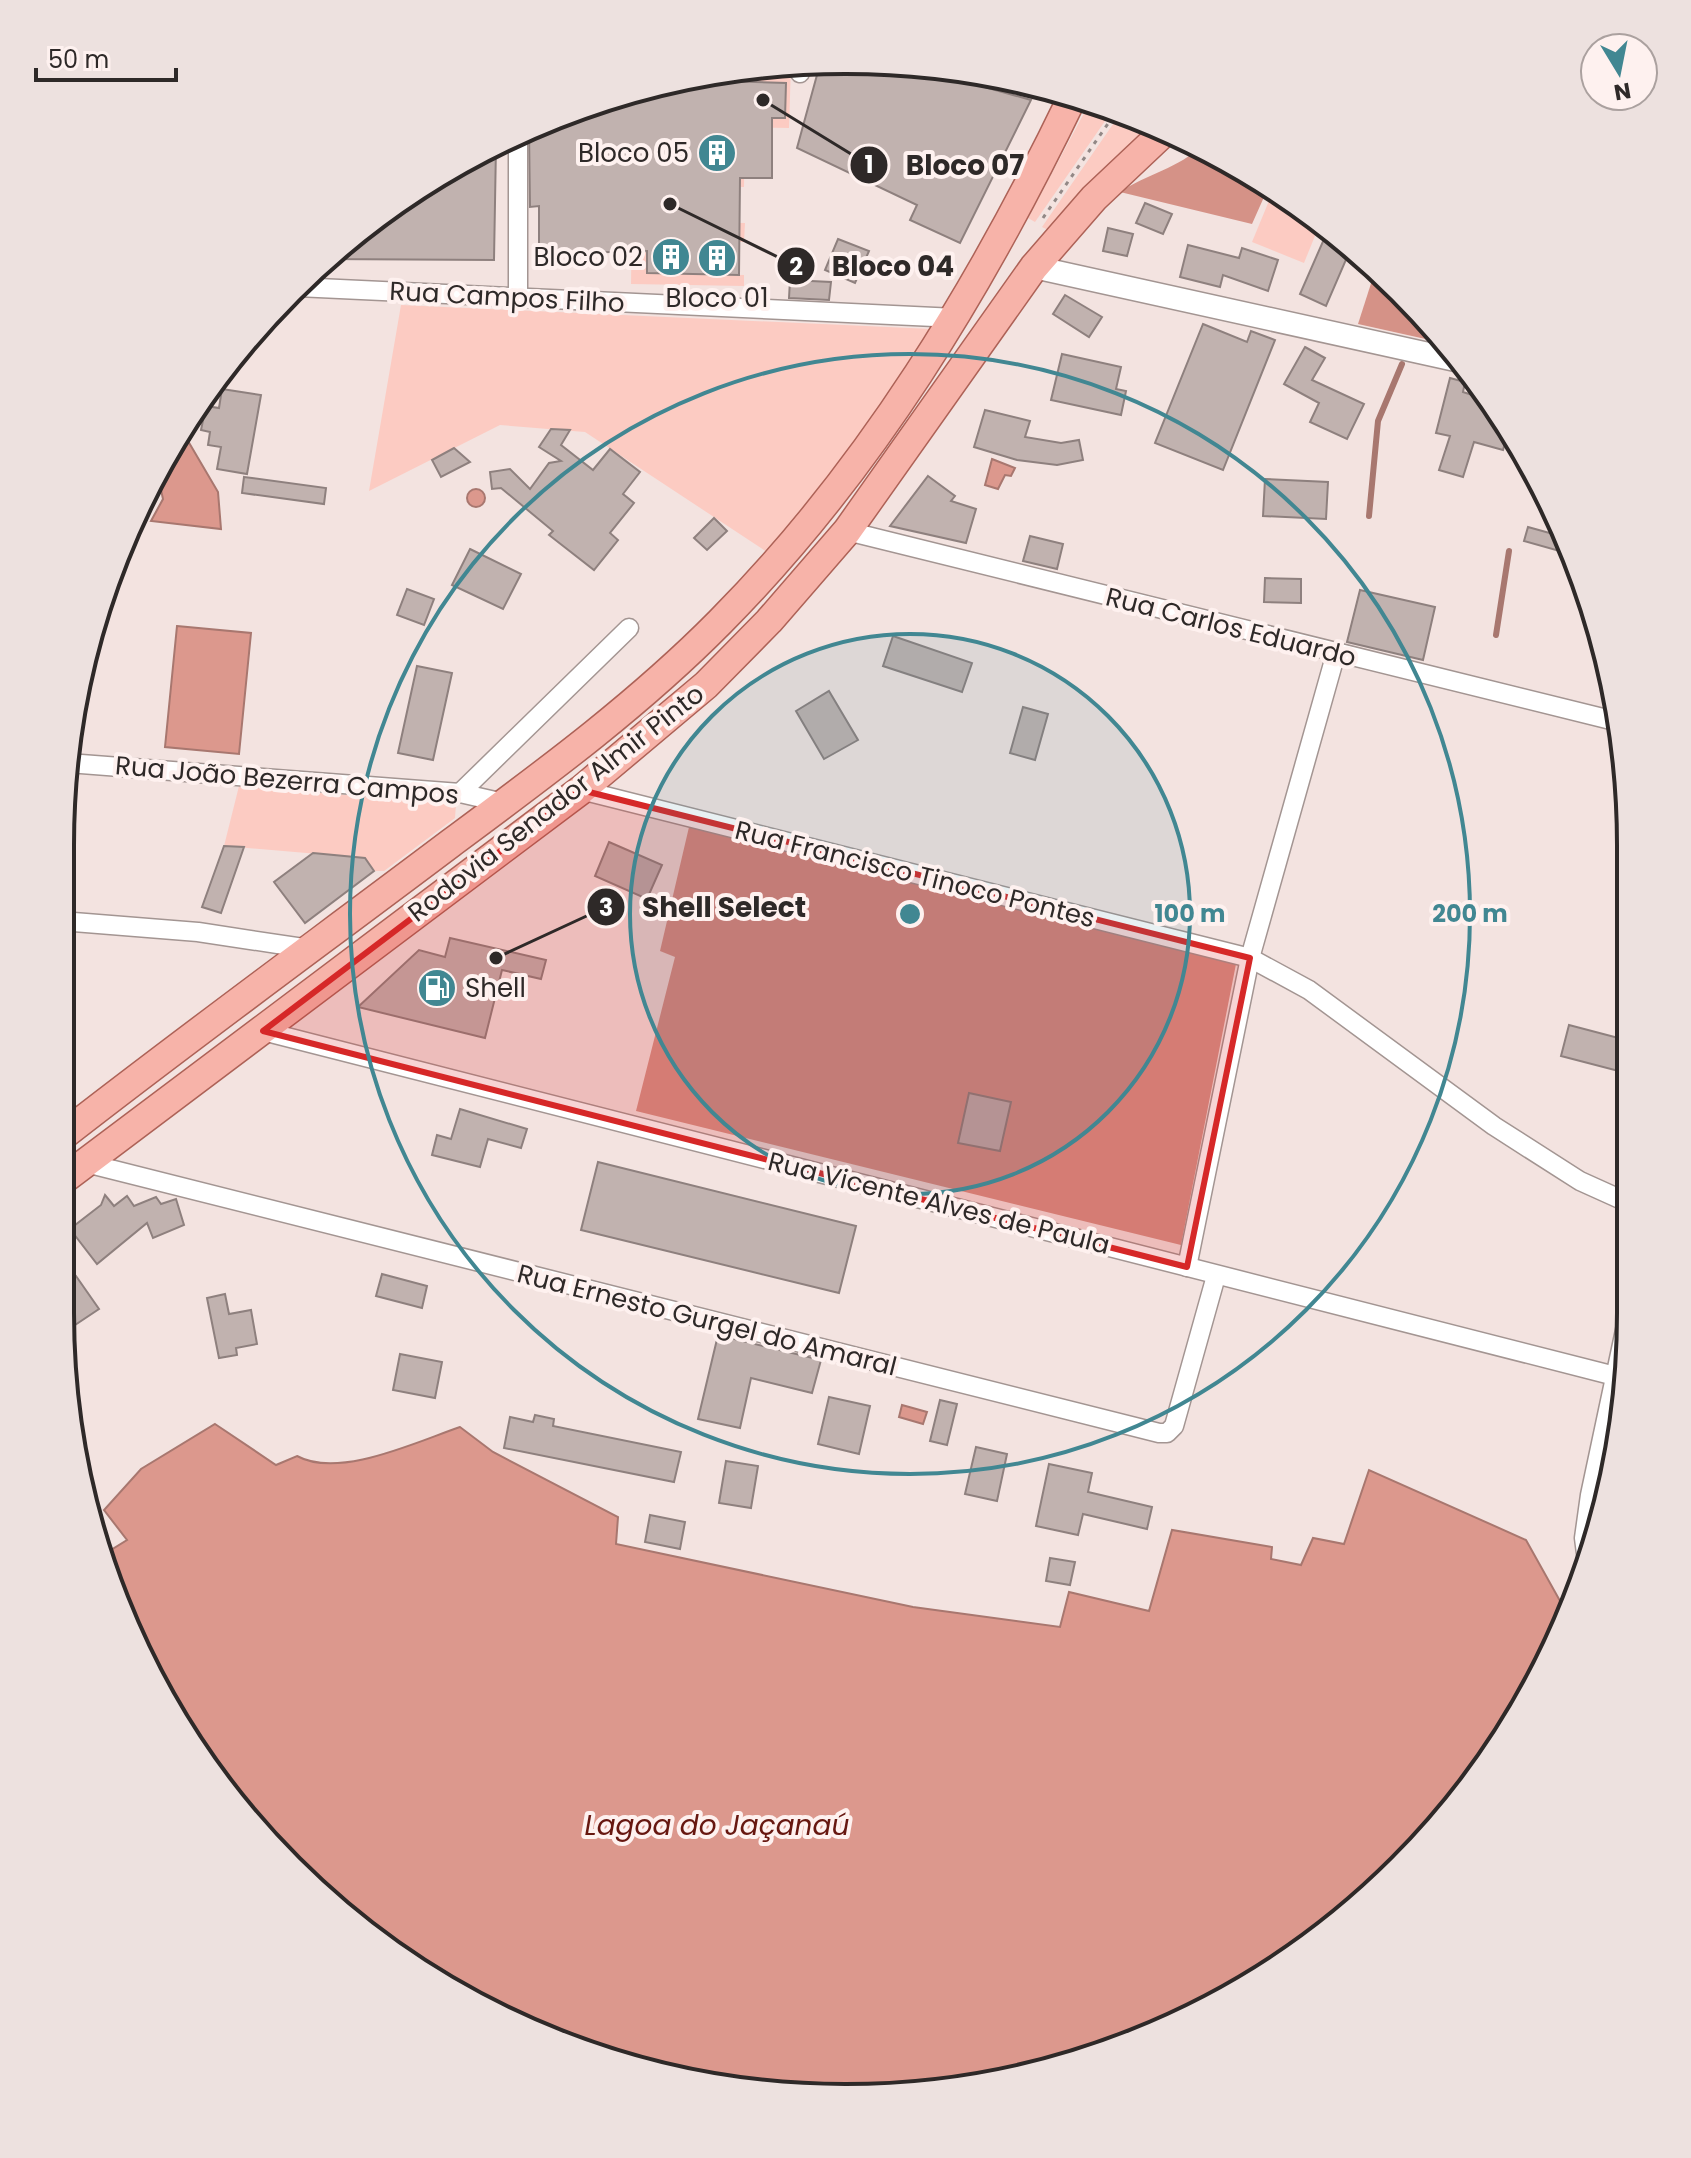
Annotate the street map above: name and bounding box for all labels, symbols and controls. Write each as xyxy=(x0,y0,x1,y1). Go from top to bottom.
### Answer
scale bar xyxy=(36,32,176,82)
north arrow xyxy=(1579,32,1659,112)
text: 50 m xyxy=(48,43,109,76)
text: N xyxy=(1612,75,1633,108)
building icon: Bloco 05 xyxy=(696,132,738,174)
place label: Bloco 05 xyxy=(578,135,689,171)
callout: Bloco 07 xyxy=(849,139,1040,191)
text: Bloco 07 xyxy=(906,146,1024,185)
text: 1 xyxy=(864,148,874,181)
building icon: Bloco 02 xyxy=(650,236,692,278)
building icon: Bloco 01 xyxy=(696,237,738,279)
place label: Bloco 02 xyxy=(533,239,643,275)
callout: Bloco 04 xyxy=(776,240,971,292)
text: Bloco 04 xyxy=(832,247,954,286)
text: 2 xyxy=(789,250,803,283)
street label: Rua Campos Filho xyxy=(389,273,625,321)
place label: Bloco 01 xyxy=(666,280,769,316)
street label: Rua Carlos Eduardo xyxy=(1102,578,1360,676)
street label: Rodovia Senador Almir Pinto xyxy=(400,676,712,930)
street label: Rua João Bezerra Campos xyxy=(114,747,460,813)
street label: Rua Francisco Tinoco Pontes xyxy=(731,812,1099,936)
callout: Shell Select xyxy=(586,881,822,933)
text: Shell Select xyxy=(642,888,806,927)
text: 3 xyxy=(599,891,613,924)
text: 100 m xyxy=(1155,897,1225,930)
text: 200 m xyxy=(1432,897,1508,930)
centre of rings xyxy=(896,900,924,928)
fuel station icon: Shell xyxy=(416,967,458,1009)
place label: Shell xyxy=(465,970,526,1006)
street label: Rua Vicente Alves de Paula xyxy=(764,1143,1114,1263)
street label: Rua Ernesto Gurgel do Amaral xyxy=(514,1255,900,1385)
water label: Lagoa do Jaçanaú xyxy=(585,1806,849,1845)

